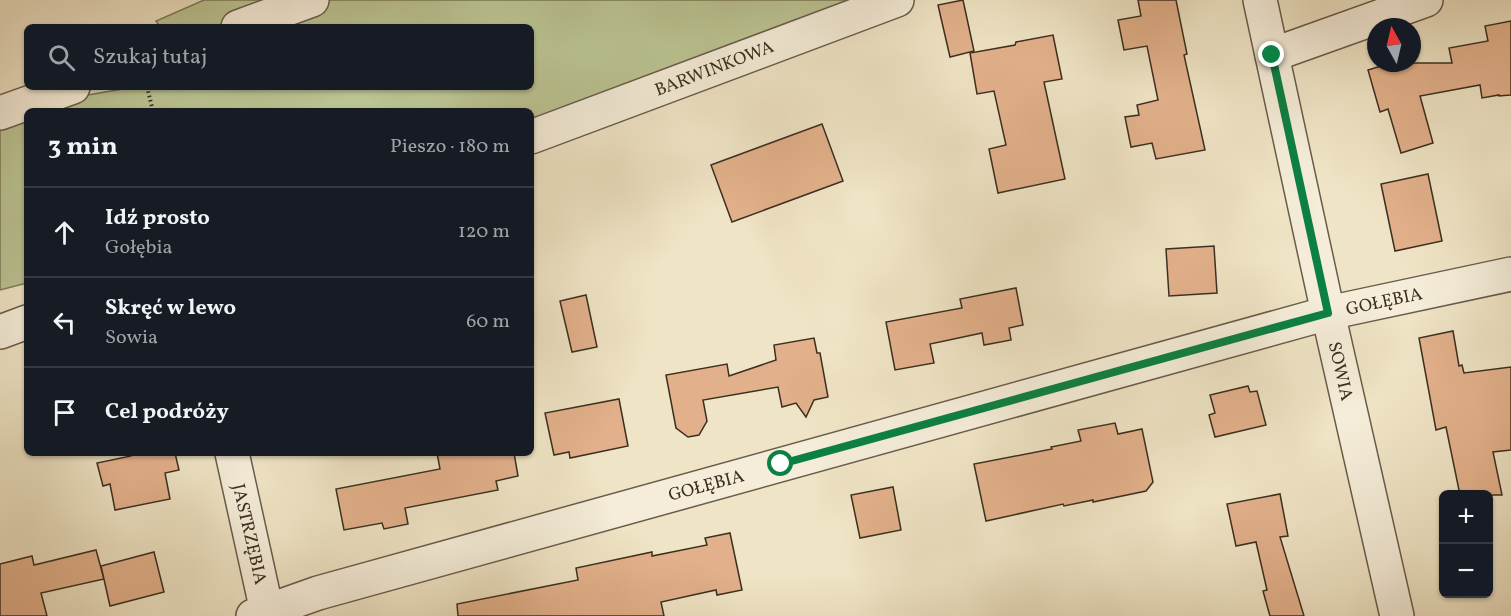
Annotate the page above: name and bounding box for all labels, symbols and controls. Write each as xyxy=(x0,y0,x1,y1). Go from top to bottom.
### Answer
north arrow xyxy=(1367,18,1421,72)
search box xyxy=(24,24,534,90)
street label: BARWINKOWA xyxy=(651,35,778,104)
icon: search xyxy=(45,41,78,74)
route end xyxy=(1258,41,1284,67)
text: Szukaj tutaj xyxy=(93,42,207,73)
text: 3 min xyxy=(48,129,118,165)
text: Pieszo · 180 m xyxy=(390,133,510,161)
text: Idź prosto xyxy=(105,203,210,234)
icon: ahead xyxy=(48,216,81,249)
text: 120 m xyxy=(458,218,510,246)
text: Gołębia xyxy=(105,234,172,262)
street label: GOŁĘBIA xyxy=(1344,282,1425,323)
text: Skręć w lewo xyxy=(105,293,236,324)
icon: left xyxy=(48,306,81,339)
text: 60 m xyxy=(466,308,510,336)
text: Sowia xyxy=(105,324,158,352)
street label: SOWIA xyxy=(1321,339,1359,404)
icon: arrive xyxy=(48,396,81,429)
text: Cel podróży xyxy=(105,397,229,428)
route start xyxy=(767,450,793,476)
street label: GOŁĘBIA xyxy=(666,464,747,509)
street label: JASTRZĘBIA xyxy=(225,482,272,587)
map controls xyxy=(1439,490,1493,598)
button: + xyxy=(1439,490,1493,544)
button: − xyxy=(1439,544,1493,598)

